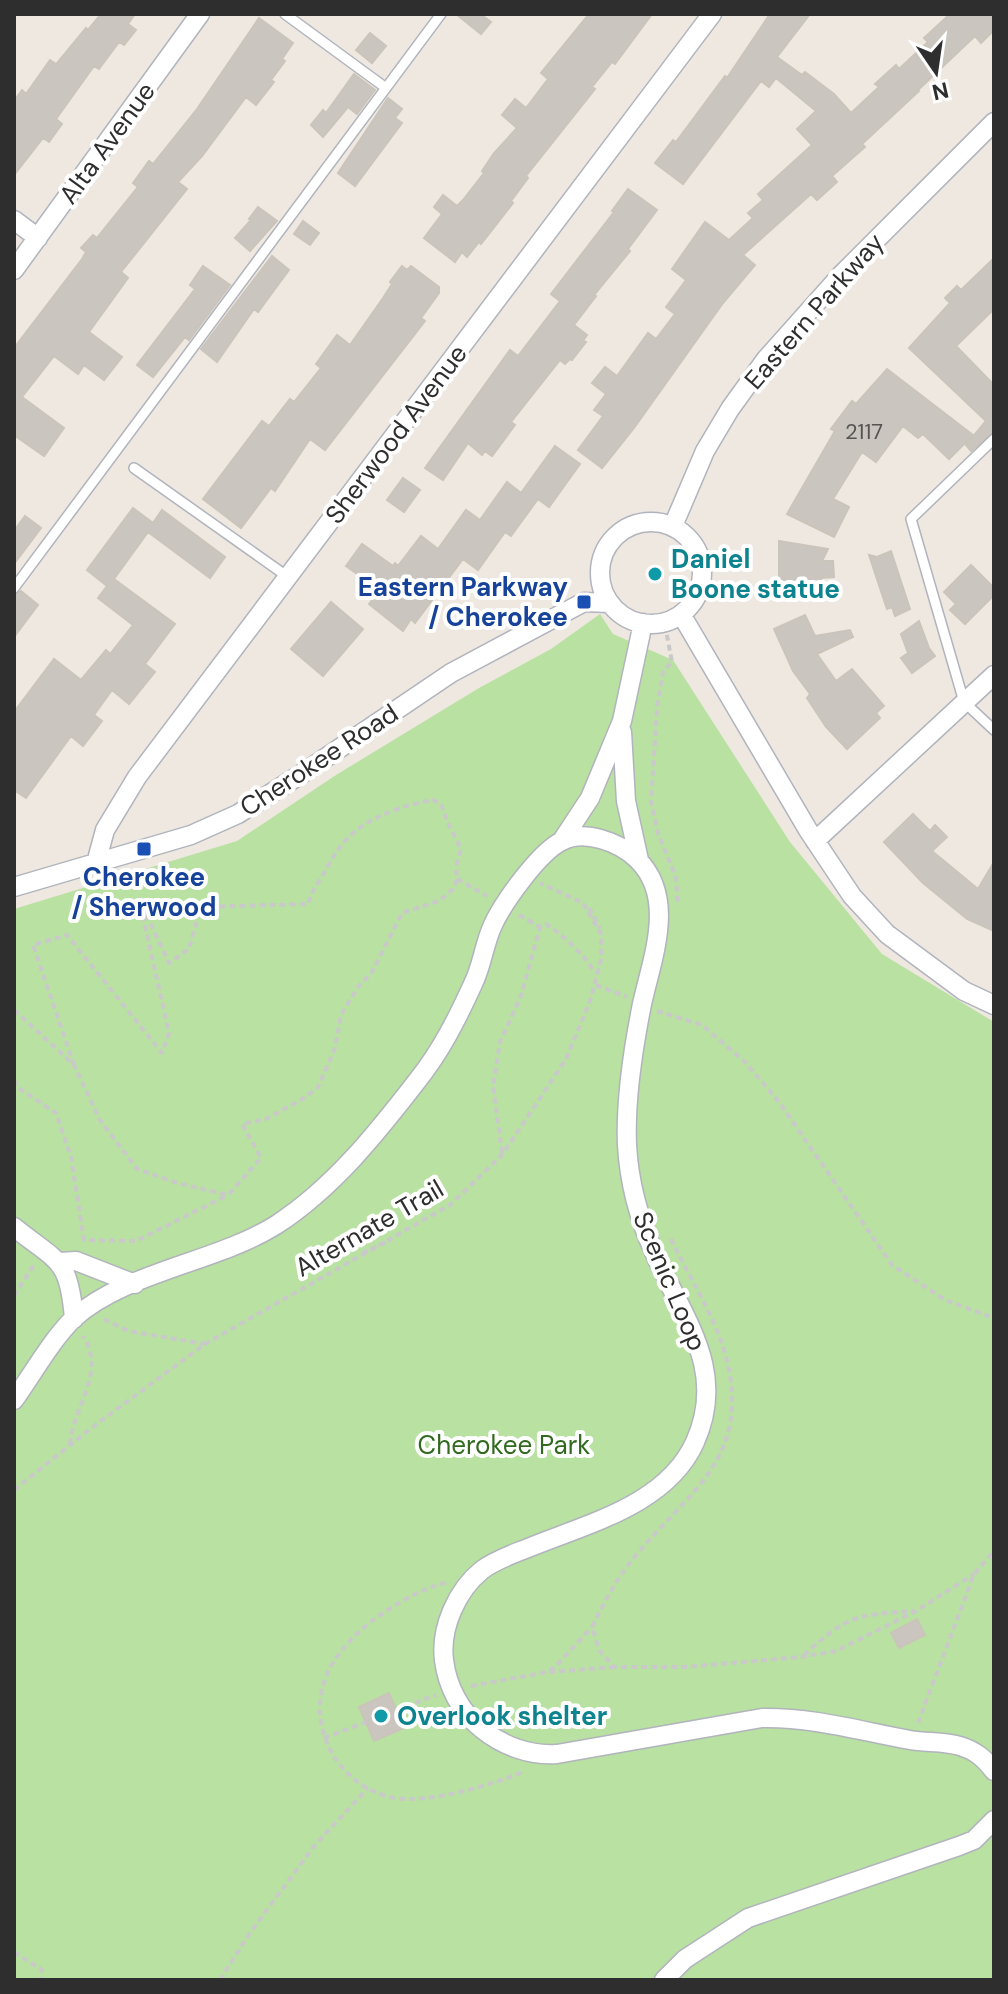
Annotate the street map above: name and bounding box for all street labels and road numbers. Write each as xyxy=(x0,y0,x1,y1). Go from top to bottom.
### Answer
street label: Alta Avenue xyxy=(51,75,163,211)
street label: Eastern Parkway xyxy=(737,226,891,396)
street label: Sherwood Avenue xyxy=(317,337,475,531)
street label: Cherokee Road xyxy=(233,696,405,824)
street label: Alternate Trail xyxy=(288,1172,450,1284)
street label: Scenic Loop xyxy=(625,1206,715,1356)

